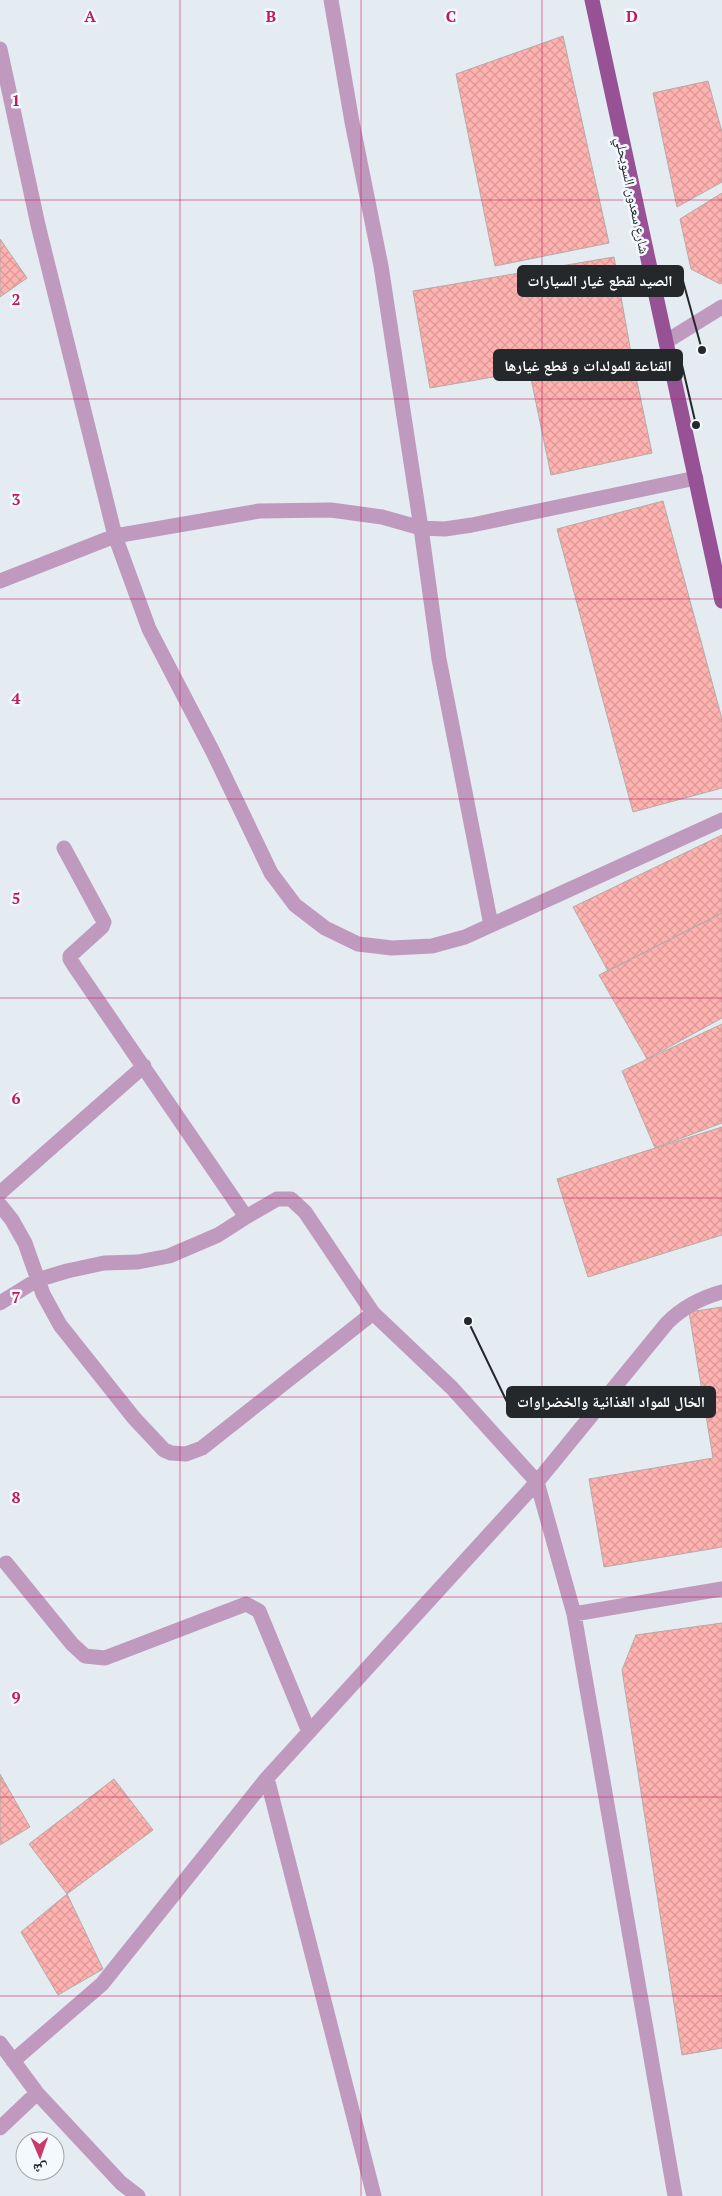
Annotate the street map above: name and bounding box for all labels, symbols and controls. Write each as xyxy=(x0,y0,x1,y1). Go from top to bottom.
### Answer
text: A xyxy=(84,5,96,27)
text: B xyxy=(266,5,276,27)
text: C xyxy=(446,5,456,27)
text: D xyxy=(626,5,638,27)
text: 1 xyxy=(11,89,21,111)
street label: شارع سعدون السويحلي xyxy=(609,135,655,256)
callout: الصيد لقطع غيار السيارات xyxy=(518,266,683,296)
text: الصيد لقطع غيار السيارات xyxy=(527,270,673,291)
text: 2 xyxy=(11,288,21,310)
callout: القناعة للمولدات و قطع غيارها xyxy=(494,350,682,380)
text: القناعة للمولدات و قطع غيارها xyxy=(504,355,672,376)
text: 3 xyxy=(11,488,21,510)
text: 4 xyxy=(11,687,21,709)
text: 5 xyxy=(11,887,21,909)
text: 6 xyxy=(11,1087,21,1109)
text: 7 xyxy=(11,1286,21,1308)
callout: الخال للمواد الغذائية والخضراوات xyxy=(507,1387,715,1417)
text: الخال للمواد الغذائية والخضراوات xyxy=(517,1391,705,1411)
text: 8 xyxy=(11,1486,21,1508)
text: 9 xyxy=(11,1686,21,1708)
north arrow xyxy=(15,2131,65,2181)
text: ش xyxy=(33,2160,48,2179)

